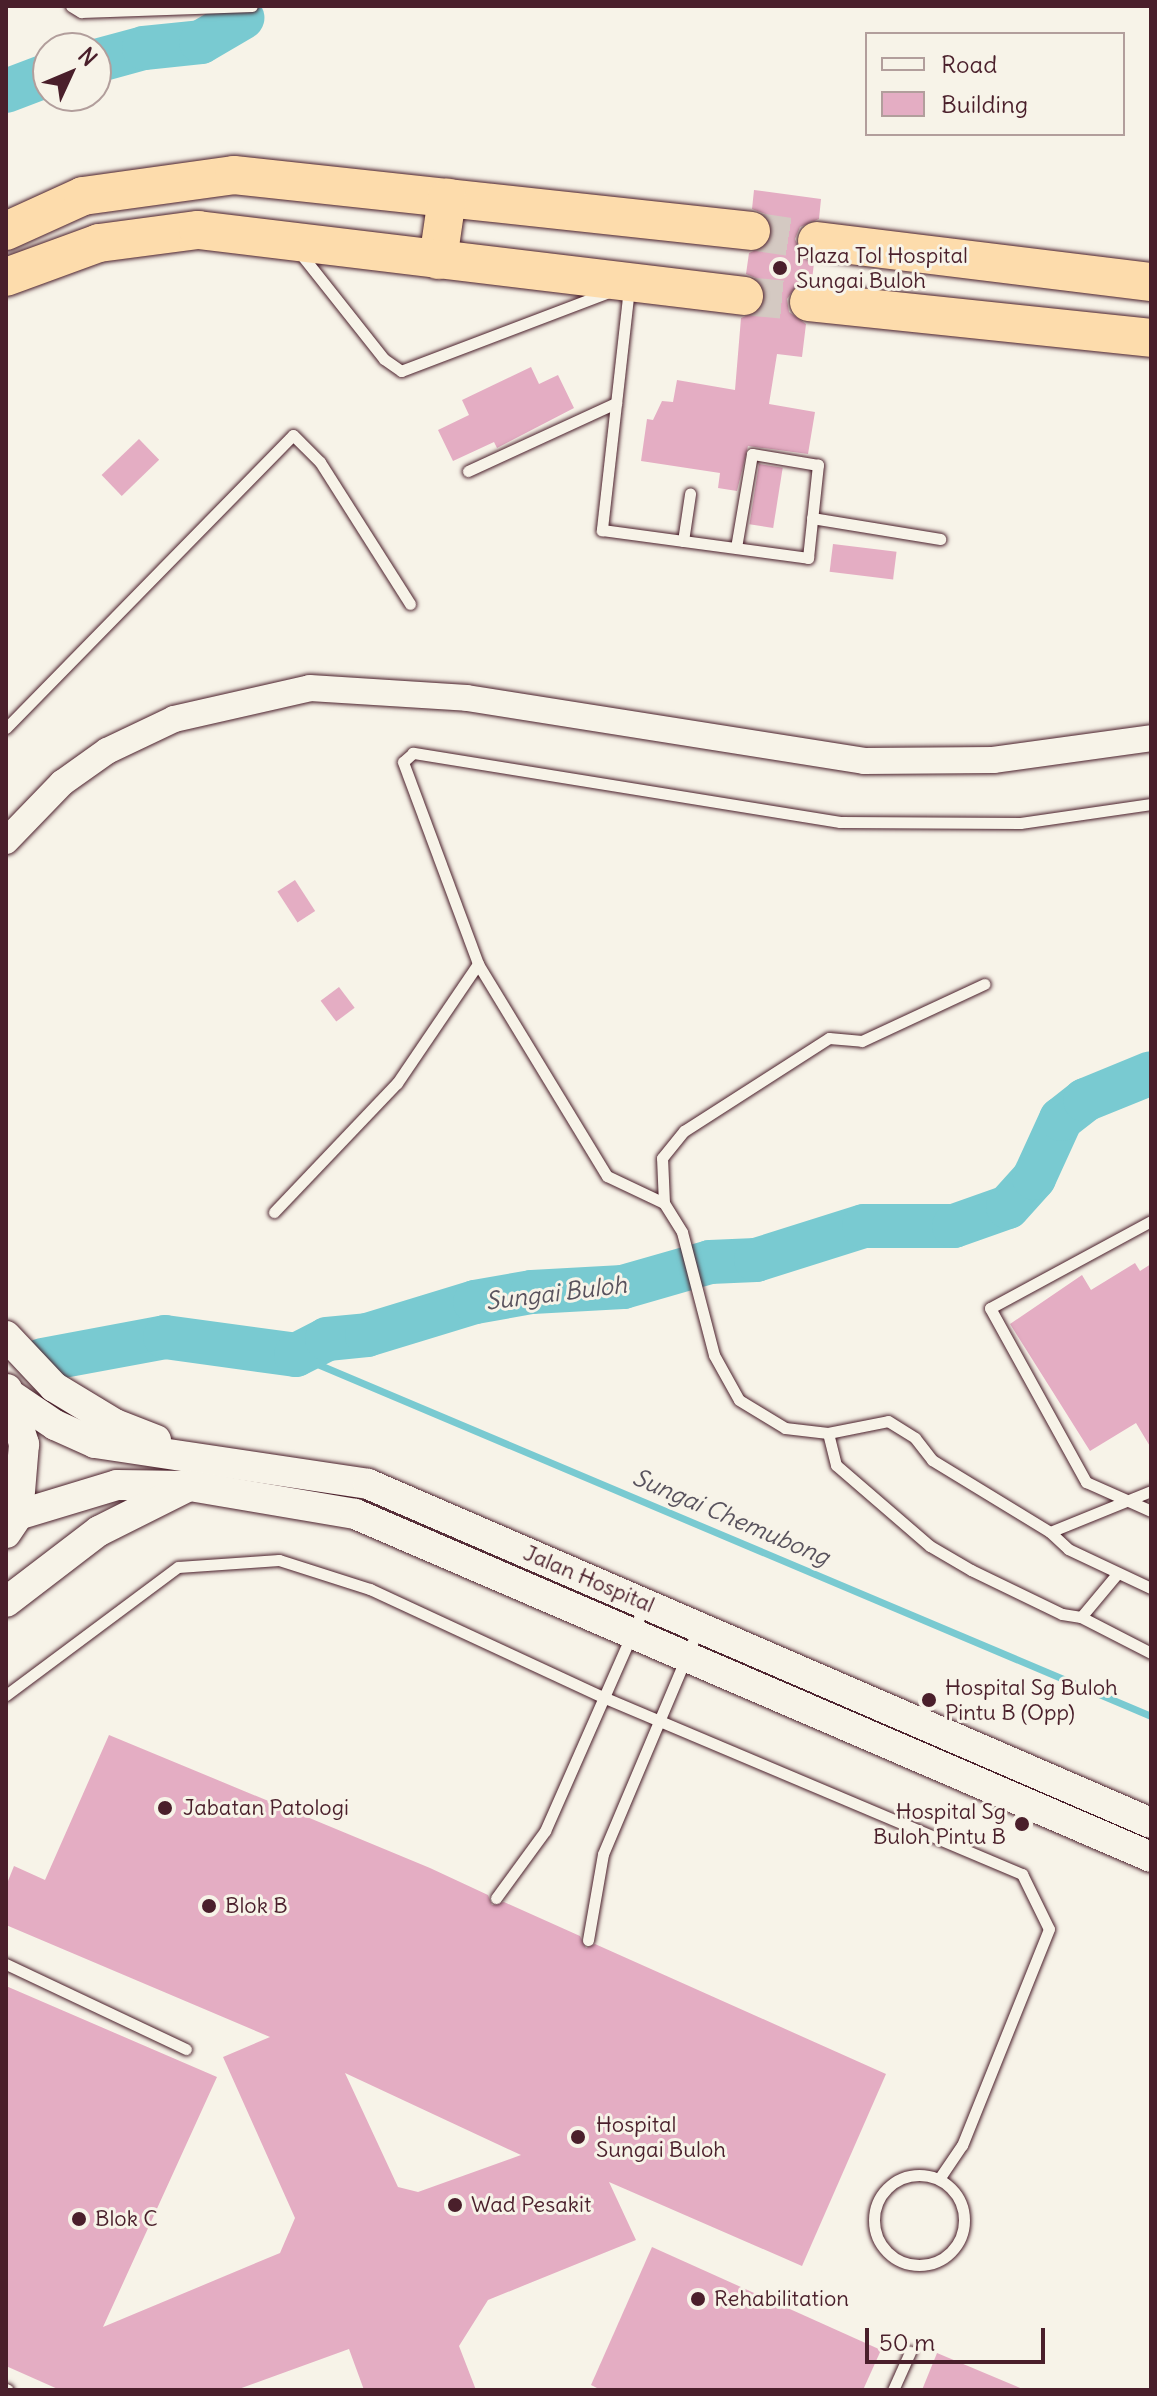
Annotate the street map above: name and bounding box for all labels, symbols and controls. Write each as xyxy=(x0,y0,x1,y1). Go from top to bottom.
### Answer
north arrow xyxy=(32,32,112,112)
legend xyxy=(865,32,1125,136)
text: N xyxy=(72,42,103,72)
text: Road xyxy=(941,49,997,79)
text: Building xyxy=(941,89,1028,119)
place label: Plaza Tol Hospital Sungai Buloh xyxy=(796,242,968,294)
marker: Plaza Tol Hospital Sungai Buloh xyxy=(771,259,789,277)
water label: Sungai Buloh xyxy=(484,1270,628,1316)
water label: Sungai Chemubong xyxy=(628,1463,834,1571)
street label: Jalan Hospital xyxy=(520,1540,658,1618)
place label: Hospital Sg Buloh Pintu B (Opp) xyxy=(945,1674,1118,1726)
marker: Hospital Sg Buloh Pintu B (Opp) xyxy=(920,1691,938,1709)
place label: Jabatan Patologi xyxy=(183,1795,349,1821)
marker: Jabatan Patologi xyxy=(154,1797,176,1819)
place label: Hospital Sg Buloh Pintu B xyxy=(873,1798,1006,1850)
marker: Hospital Sg Buloh Pintu B xyxy=(1013,1815,1031,1833)
place label: Blok B xyxy=(225,1893,288,1919)
marker: Blok B xyxy=(200,1897,218,1915)
place label: Hospital Sungai Buloh xyxy=(596,2111,726,2162)
marker: Hospital Sungai Buloh xyxy=(567,2126,589,2148)
place label: Wad Pesakit xyxy=(471,2192,591,2218)
marker: Wad Pesakit xyxy=(446,2196,464,2214)
place label: Blok C xyxy=(95,2206,158,2232)
marker: Blok C xyxy=(70,2210,88,2228)
place label: Rehabilitation xyxy=(714,2286,849,2312)
marker: Rehabilitation xyxy=(689,2290,707,2308)
scale bar xyxy=(869,2312,1049,2362)
text: 50 m xyxy=(879,2327,935,2357)

